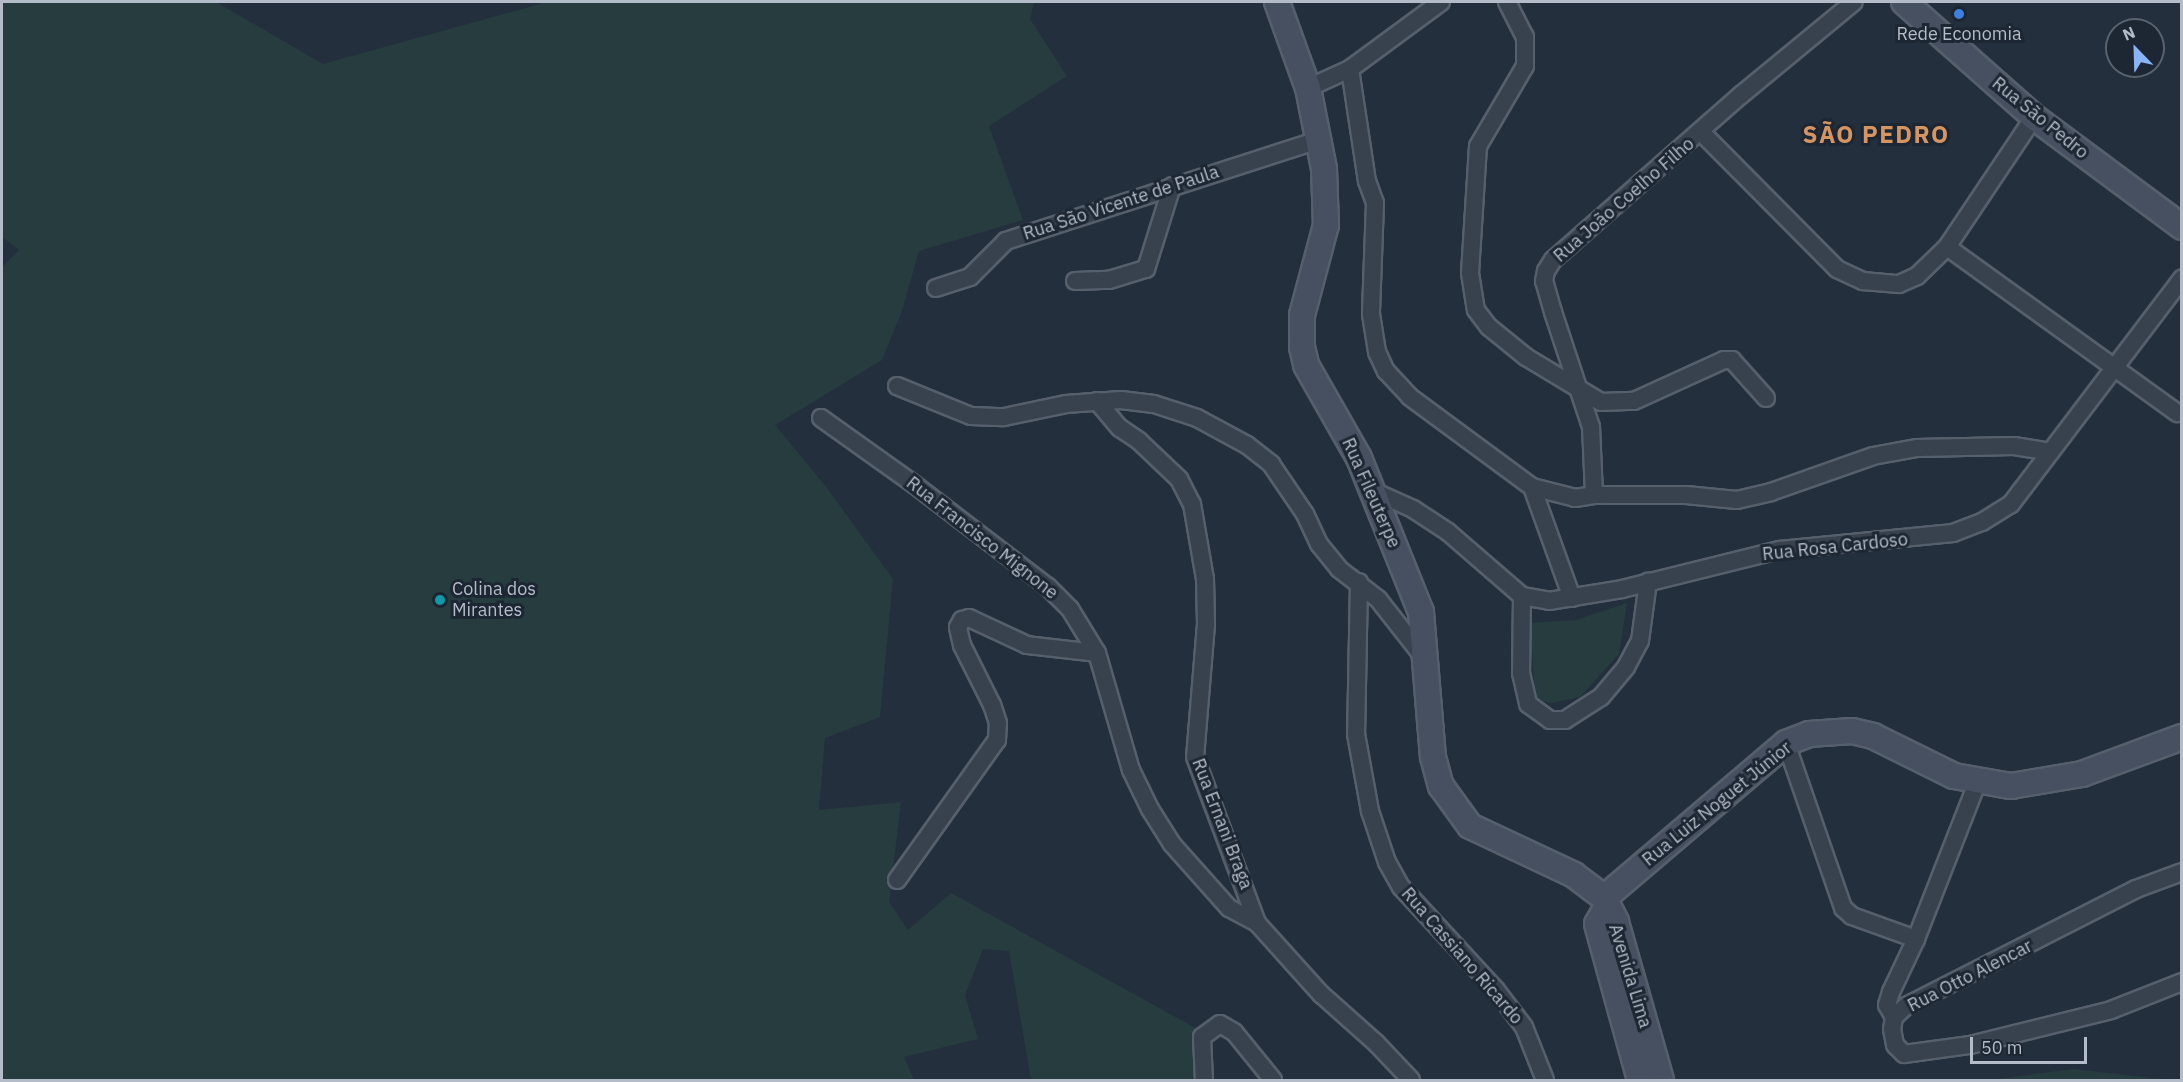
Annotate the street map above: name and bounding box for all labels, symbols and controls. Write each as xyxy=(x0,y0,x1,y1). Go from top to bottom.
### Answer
marker: Rede Economia xyxy=(1952,7,1966,21)
north arrow xyxy=(2105,18,2165,78)
text: N xyxy=(2120,22,2138,45)
place label: Rede Economia xyxy=(1896,23,2022,45)
street label: Rua São Pedro xyxy=(1988,73,2092,163)
district label: SÃO PEDRO xyxy=(1802,121,1950,149)
street label: Rua João Coelho Filho xyxy=(1549,133,1699,267)
street label: Rua São Vicente de Paula xyxy=(1020,161,1222,245)
street label: Rua Fileuterpe xyxy=(1337,435,1405,551)
street label: Rua Francisco Mignone xyxy=(902,472,1062,604)
street label: Rua Rosa Cardoso xyxy=(1761,529,1909,565)
place label: Colina dos Mirantes xyxy=(452,579,536,622)
marker: Colina dos Mirantes xyxy=(433,593,447,607)
street label: Rua Luiz Noguet Júnior xyxy=(1638,737,1796,871)
street label: Rua Ernani Braga xyxy=(1187,755,1257,893)
street label: Rua Cassiano Ricardo xyxy=(1397,883,1527,1029)
street label: Avenida Lima xyxy=(1604,921,1656,1031)
street label: Rua Otto Alencar xyxy=(1904,935,2036,1017)
scale bar xyxy=(1973,1025,2090,1063)
text: 50 m xyxy=(1981,1036,2023,1059)

